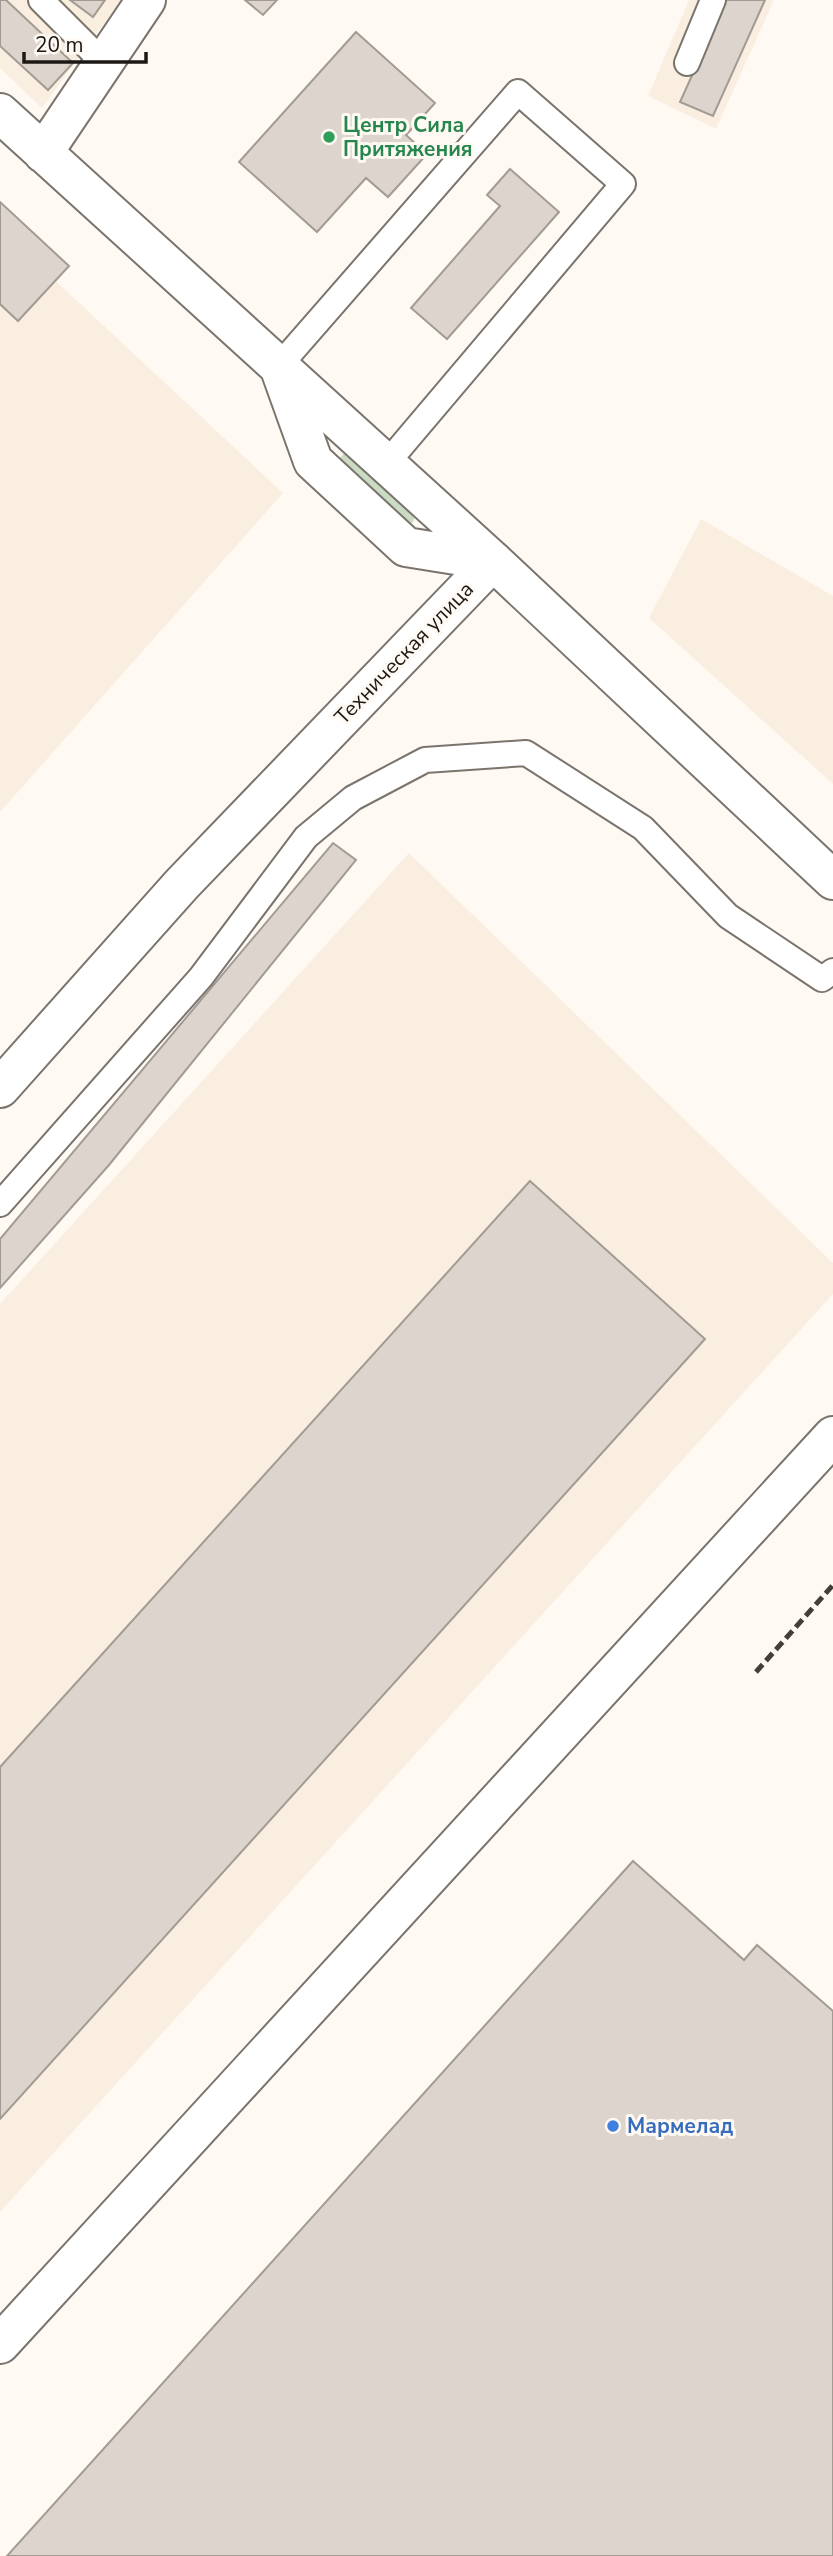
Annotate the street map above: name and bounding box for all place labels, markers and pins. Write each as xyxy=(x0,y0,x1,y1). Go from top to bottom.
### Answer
place label: Центр Сила Притяжения xyxy=(343,111,473,163)
marker: Центр Сила Притяжения xyxy=(321,129,337,145)
place label: Мармелад xyxy=(627,2112,733,2140)
marker: Мармелад xyxy=(605,2118,621,2134)

